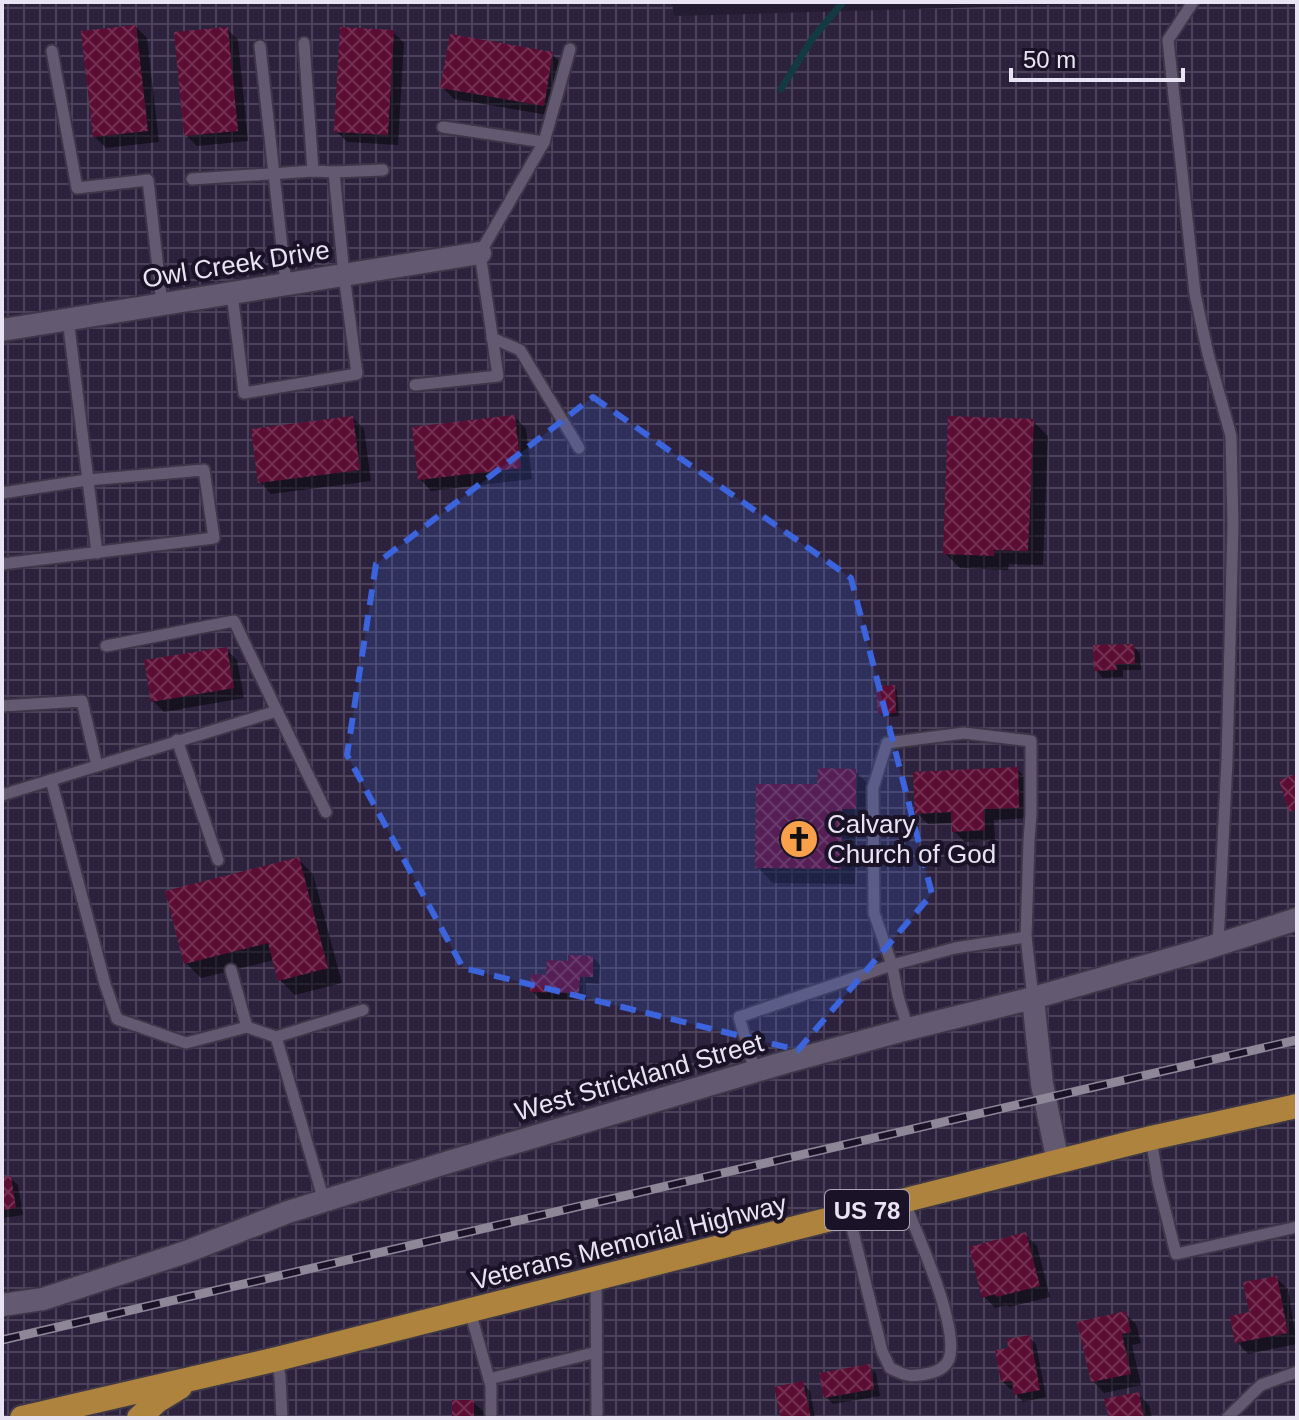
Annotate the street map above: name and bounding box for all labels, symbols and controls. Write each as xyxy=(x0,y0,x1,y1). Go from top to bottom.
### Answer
scale bar xyxy=(1011,32,1183,82)
text: 50 m xyxy=(1023,46,1076,73)
street label: Owl Creek Drive xyxy=(140,234,332,294)
place label: Calvary Church of God xyxy=(827,809,996,869)
church icon: Calvary Church of God xyxy=(778,818,820,860)
street label: West Strickland Street xyxy=(511,1027,767,1127)
street label: Veterans Memorial Highway xyxy=(468,1188,790,1296)
road number: US 78 xyxy=(825,1190,909,1230)

